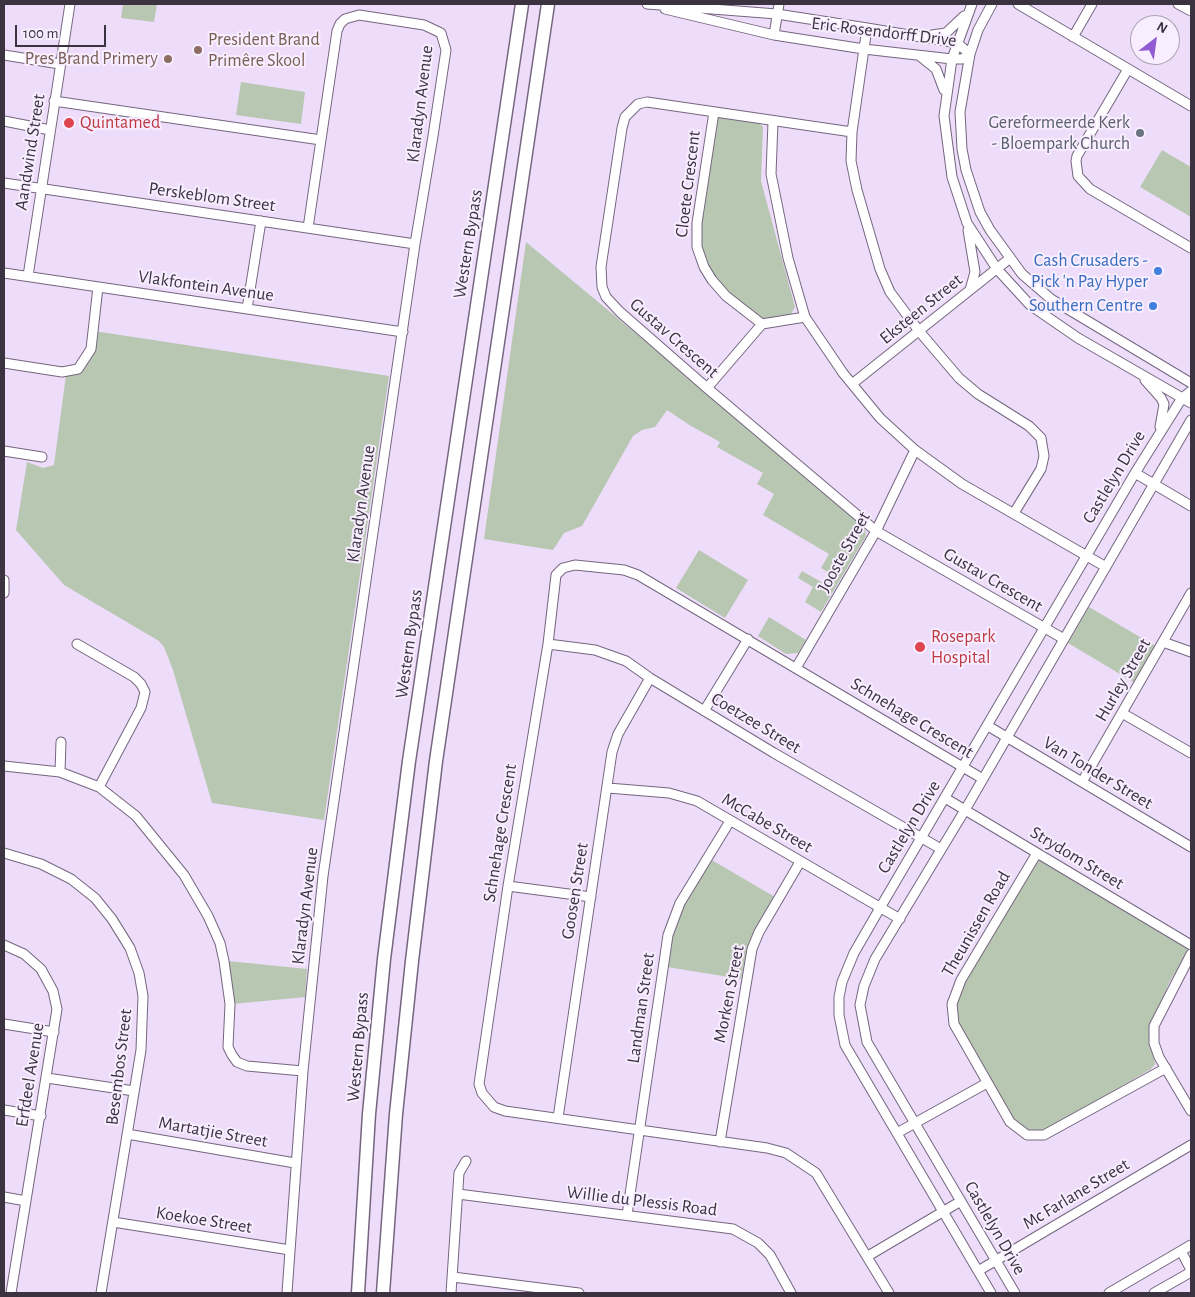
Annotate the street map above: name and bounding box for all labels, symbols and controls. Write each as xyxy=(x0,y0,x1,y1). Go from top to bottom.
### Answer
street label: Eric Rosendorff Drive xyxy=(810,12,958,52)
scale bar xyxy=(18,15,109,47)
north arrow xyxy=(1130,15,1180,65)
text: N xyxy=(1154,19,1170,36)
text: 100 m xyxy=(23,26,58,41)
place label: President Brand Primêre Skool xyxy=(208,29,320,72)
marker: President Brand Primêre Skool xyxy=(192,44,204,56)
street label: Klaradyn Avenue xyxy=(402,44,438,164)
place label: Pres Brand Primery xyxy=(25,48,158,70)
marker: Pres Brand Primery xyxy=(162,53,174,65)
street label: Aandwind Street xyxy=(10,92,50,212)
place label: Quintamed xyxy=(80,112,160,134)
place label: Gereformeerde Kerk - Bloempark Church xyxy=(988,112,1130,154)
marker: Quintamed xyxy=(62,116,76,130)
marker: Gereformeerde Kerk - Bloempark Church xyxy=(1134,127,1146,139)
street label: Cloete Crescent xyxy=(671,129,705,239)
street label: Perskeblom Street xyxy=(147,177,277,217)
street label: Western Bypass xyxy=(449,188,487,300)
place label: Cash Crusaders - Pick 'n Pay Hyper xyxy=(1031,250,1148,292)
marker: Cash Crusaders - Pick 'n Pay Hyper xyxy=(1152,265,1164,277)
street label: Vlakfontein Avenue xyxy=(137,266,275,306)
street label: Eksteen Street xyxy=(875,269,967,349)
street label: Gustav Crescent xyxy=(625,294,723,382)
place label: Southern Centre xyxy=(1029,295,1143,317)
marker: Southern Centre xyxy=(1147,300,1159,312)
street label: Castlelyn Drive xyxy=(1078,427,1150,527)
street label: Klaradyn Avenue xyxy=(342,444,380,564)
street label: Jooste Street xyxy=(813,508,875,596)
street label: Gustav Crescent xyxy=(940,543,1046,617)
street label: Western Bypass xyxy=(391,588,427,700)
place label: Rosepark Hospital xyxy=(931,626,995,669)
street label: Hurley Street xyxy=(1090,634,1156,726)
marker: Rosepark Hospital xyxy=(913,640,927,654)
street label: Schnehage Crescent xyxy=(847,673,977,763)
street label: Coetzee Street xyxy=(707,688,805,758)
street label: Van Tonder Street xyxy=(1039,732,1157,814)
street label: Schnehage Crescent xyxy=(478,762,522,904)
street label: Castlelyn Drive xyxy=(873,777,945,877)
street label: McCabe Street xyxy=(718,788,816,858)
street label: Strydom Street xyxy=(1026,822,1128,894)
street label: Goosen Street xyxy=(557,841,593,941)
street label: Klaradyn Avenue xyxy=(287,846,323,966)
street label: Theunissen Road xyxy=(937,867,1015,981)
street label: Morken Street xyxy=(709,943,749,1045)
street label: Landman Street xyxy=(623,951,659,1065)
street label: Western Bypass xyxy=(342,991,374,1103)
street label: Besembos Street xyxy=(101,1008,137,1126)
street label: Erfdeel Avenue xyxy=(11,1021,49,1129)
street label: Martatjie Street xyxy=(157,1112,269,1152)
street label: Mc Farlane Street xyxy=(1019,1154,1133,1234)
street label: Castlelyn Drive xyxy=(959,1177,1031,1279)
street label: Willie du Plessis Road xyxy=(565,1181,719,1221)
street label: Koekoe Street xyxy=(154,1202,254,1238)

